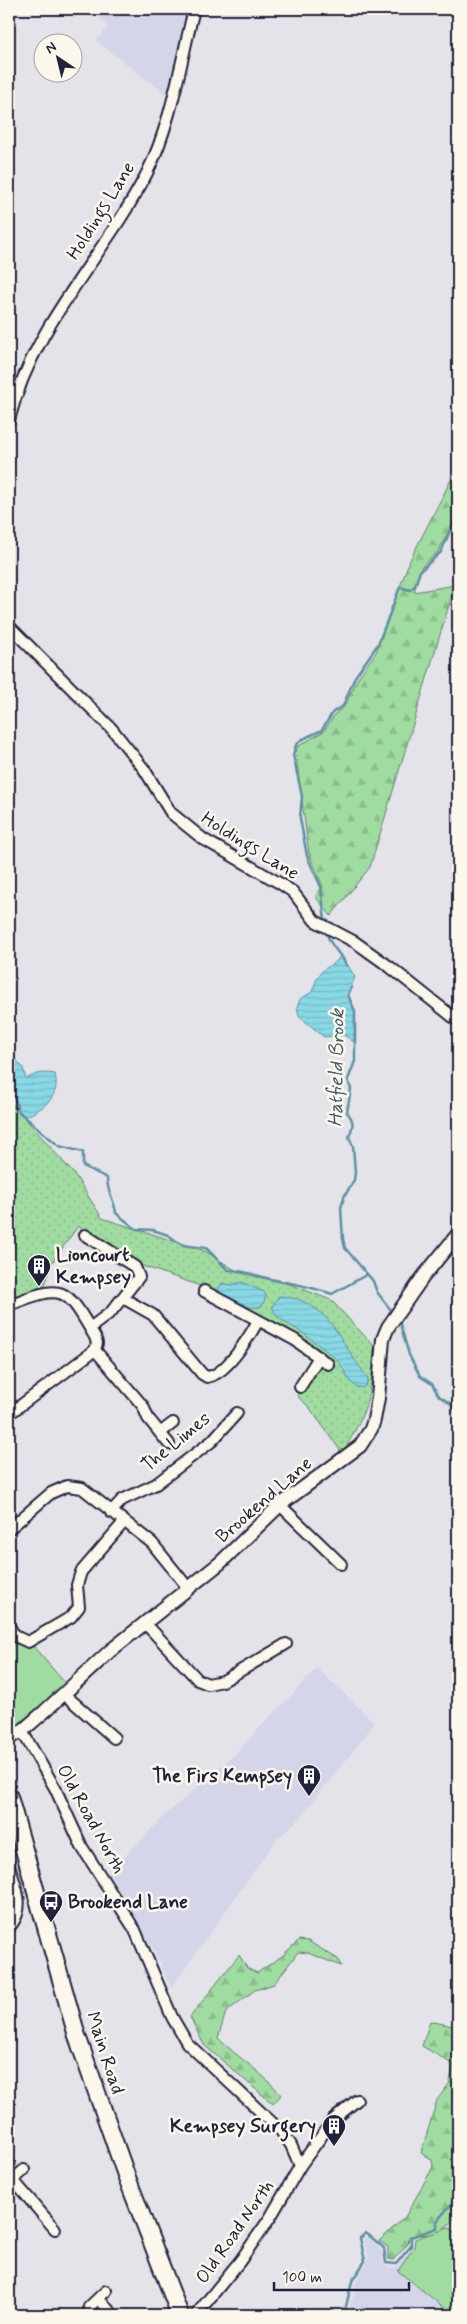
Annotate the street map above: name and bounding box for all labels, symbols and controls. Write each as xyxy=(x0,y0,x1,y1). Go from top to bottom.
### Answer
north arrow xyxy=(32,32,82,82)
text: N xyxy=(42,38,60,58)
street label: Holdings Lane xyxy=(61,157,144,266)
street label: Holdings Lane xyxy=(195,806,304,889)
water label: Hatfield Brook xyxy=(322,1007,352,1127)
place label: Lioncourt Kempsey xyxy=(56,1243,131,1290)
building icon: Lioncourt Kempsey xyxy=(26,1253,52,1287)
street label: The Limes xyxy=(136,1406,216,1478)
street label: Brookend Lane xyxy=(211,1451,317,1549)
street label: Old Road North xyxy=(51,1760,131,1878)
building icon: The Firs Kempsey xyxy=(296,1763,322,1797)
place label: The Firs Kempsey xyxy=(152,1764,292,1790)
bus stop icon: Brookend Lane xyxy=(38,1889,64,1923)
place label: Brookend Lane xyxy=(68,1890,188,1915)
street label: Main Road xyxy=(80,2008,130,2098)
building icon: Kempsey Surgery xyxy=(321,2113,347,2147)
place label: Kempsey Surgery xyxy=(170,2114,316,2142)
street label: Old Road North xyxy=(190,2175,280,2289)
scale bar xyxy=(274,2259,410,2291)
text: 100 m xyxy=(282,2268,322,2288)

